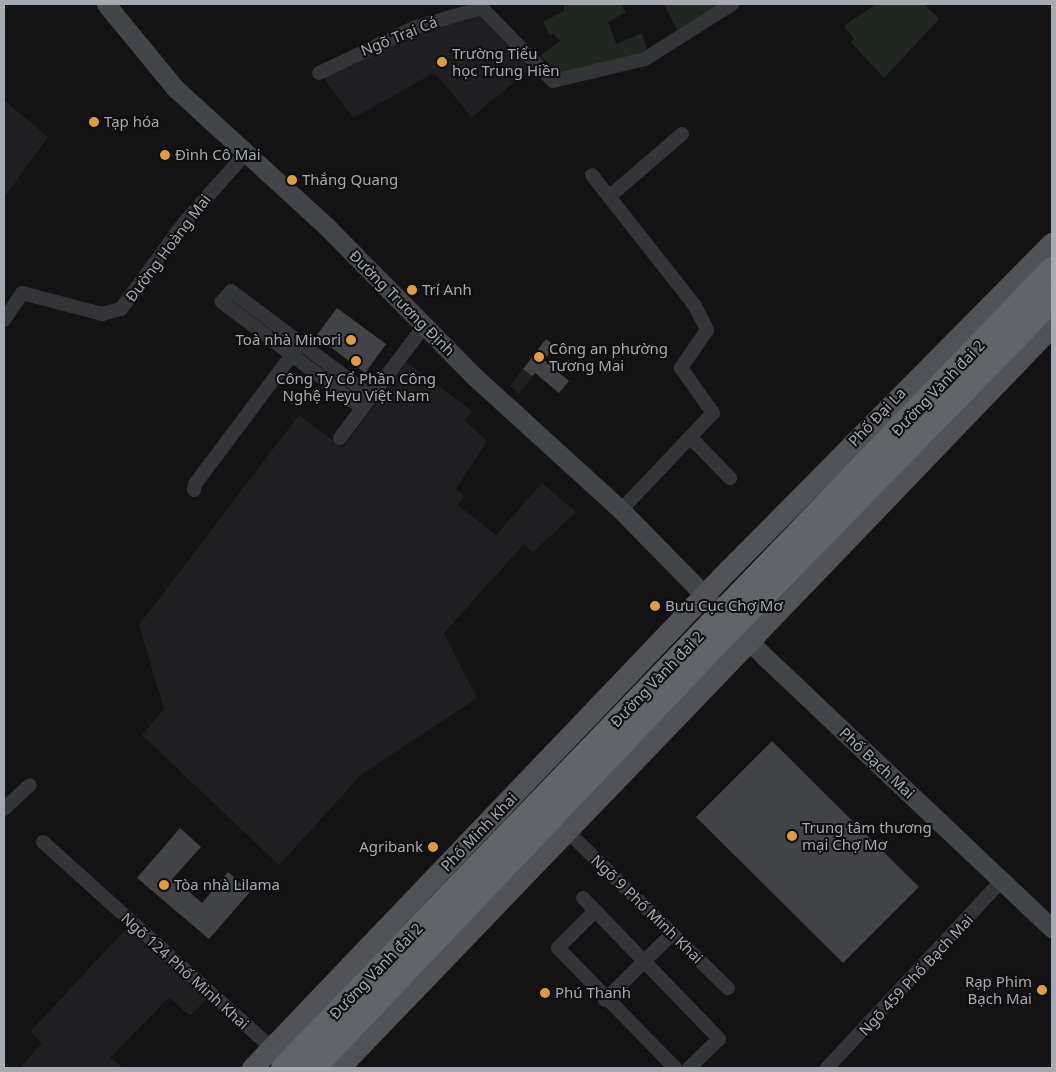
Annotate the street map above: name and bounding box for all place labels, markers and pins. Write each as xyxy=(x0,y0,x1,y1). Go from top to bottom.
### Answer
place label: Trường Tiểu học Trung Hiền xyxy=(452,44,560,79)
marker: Trường Tiểu học Trung Hiền xyxy=(436,56,448,68)
place label: Tạp hóa xyxy=(104,113,159,131)
marker: Tạp hóa xyxy=(88,116,100,128)
place label: Đình Cô Mai xyxy=(175,146,261,164)
marker: Đình Cô Mai xyxy=(159,149,171,161)
place label: Thắng Quang xyxy=(302,171,398,189)
marker: Thắng Quang xyxy=(286,174,298,186)
place label: Trí Anh xyxy=(422,281,472,299)
marker: Trí Anh xyxy=(406,284,418,296)
place label: Toà nhà Minori xyxy=(236,331,341,349)
marker: Toà nhà Minori xyxy=(345,334,357,346)
place label: Công an phường Tương Mai xyxy=(549,339,668,374)
marker: Công an phường Tương Mai xyxy=(533,351,545,363)
marker: Công Ty Cổ Phần Công Nghệ Heyu Việt Nam xyxy=(350,355,362,367)
place label: Công Ty Cổ Phần Công Nghệ Heyu Việt Nam xyxy=(276,369,436,404)
place label: Bưu Cục Chợ Mơ xyxy=(665,597,783,615)
marker: Bưu Cục Chợ Mơ xyxy=(649,600,661,612)
place label: Trung tâm thương mại Chợ Mơ xyxy=(802,818,932,853)
marker: Trung tâm thương mại Chợ Mơ xyxy=(786,830,798,842)
place label: Agribank xyxy=(359,838,423,856)
marker: Agribank xyxy=(427,841,439,853)
place label: Tòa nhà Lilama xyxy=(174,876,280,894)
marker: Tòa nhà Lilama xyxy=(158,879,170,891)
place label: Rạp Phim Bạch Mai xyxy=(965,972,1032,1007)
place label: Phú Thanh xyxy=(555,984,631,1002)
marker: Rạp Phim Bạch Mai xyxy=(1036,984,1048,996)
marker: Phú Thanh xyxy=(539,987,551,999)

